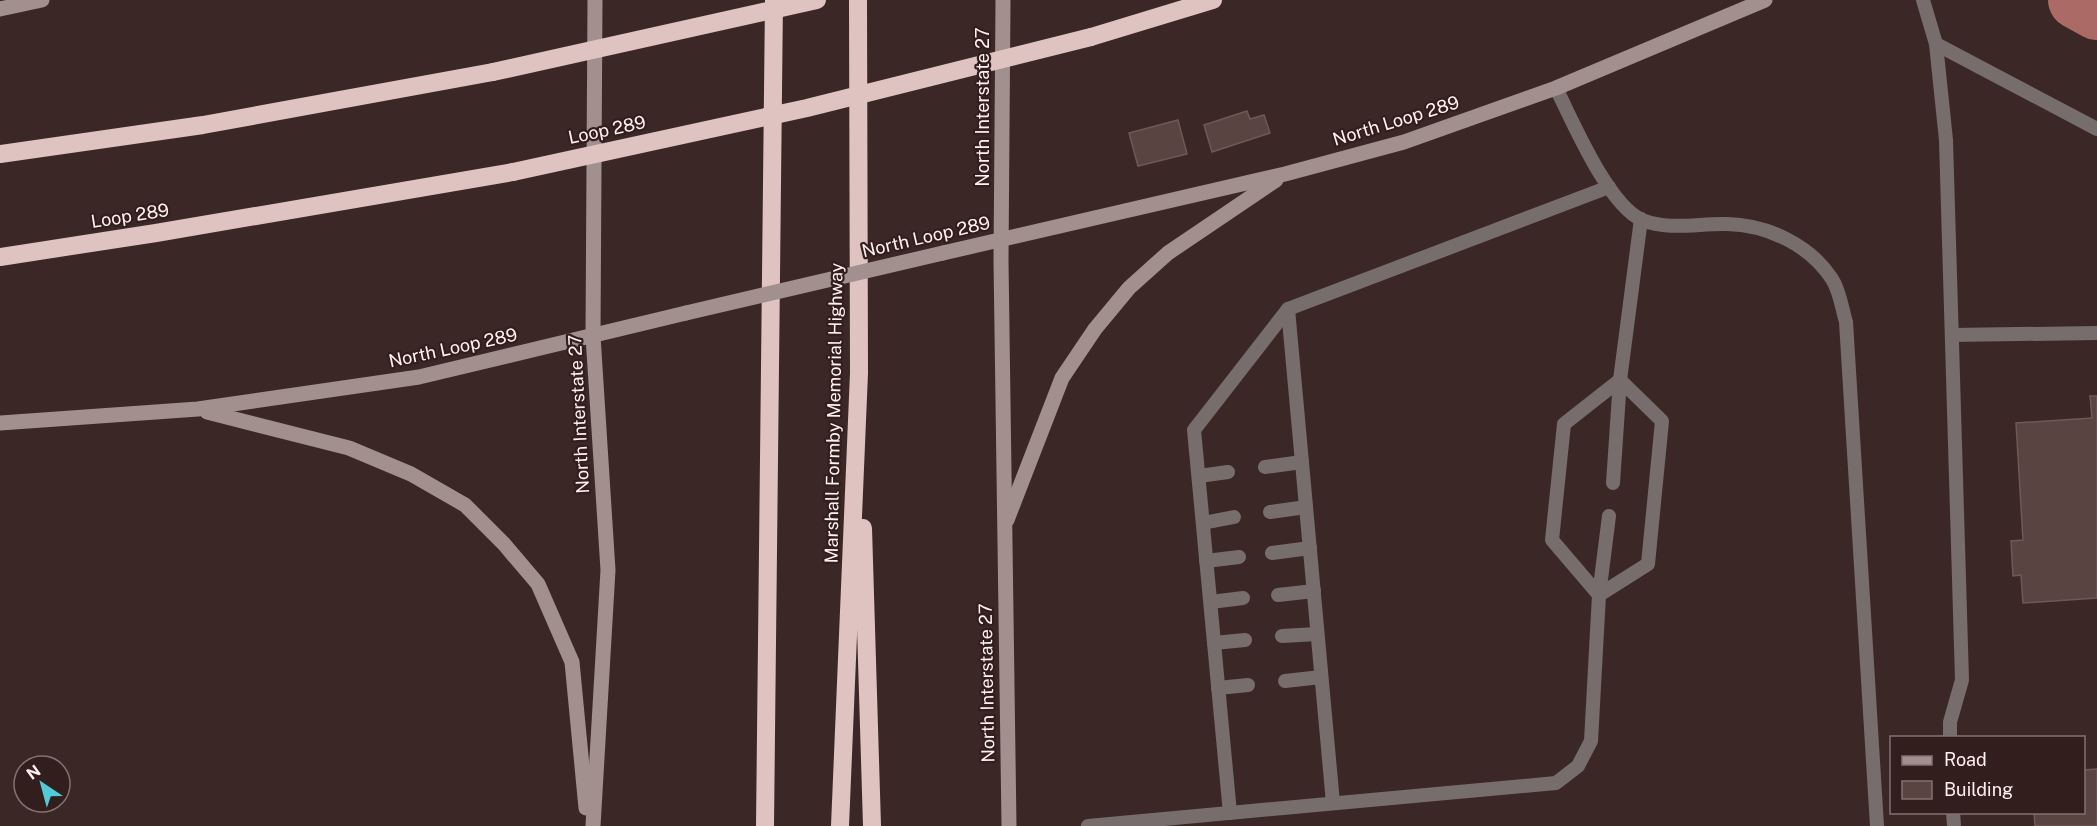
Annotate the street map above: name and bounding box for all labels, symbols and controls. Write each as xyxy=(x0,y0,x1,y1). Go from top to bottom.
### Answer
street label: North Interstate 27 xyxy=(972,27,993,187)
street label: North Loop 289 xyxy=(1330,91,1462,150)
street label: Loop 289 xyxy=(566,111,648,148)
street label: Loop 289 xyxy=(89,199,171,232)
street label: North Loop 289 xyxy=(860,212,992,261)
street label: Marshall Formby Memorial Highway xyxy=(820,262,847,563)
street label: North Loop 289 xyxy=(387,324,519,371)
street label: North Interstate 27 xyxy=(564,334,593,494)
street label: North Interstate 27 xyxy=(975,603,998,763)
legend xyxy=(1890,736,2085,814)
text: Road xyxy=(1944,749,1987,770)
north arrow xyxy=(12,754,72,814)
text: N xyxy=(23,761,44,784)
text: Building xyxy=(1944,779,2013,800)

